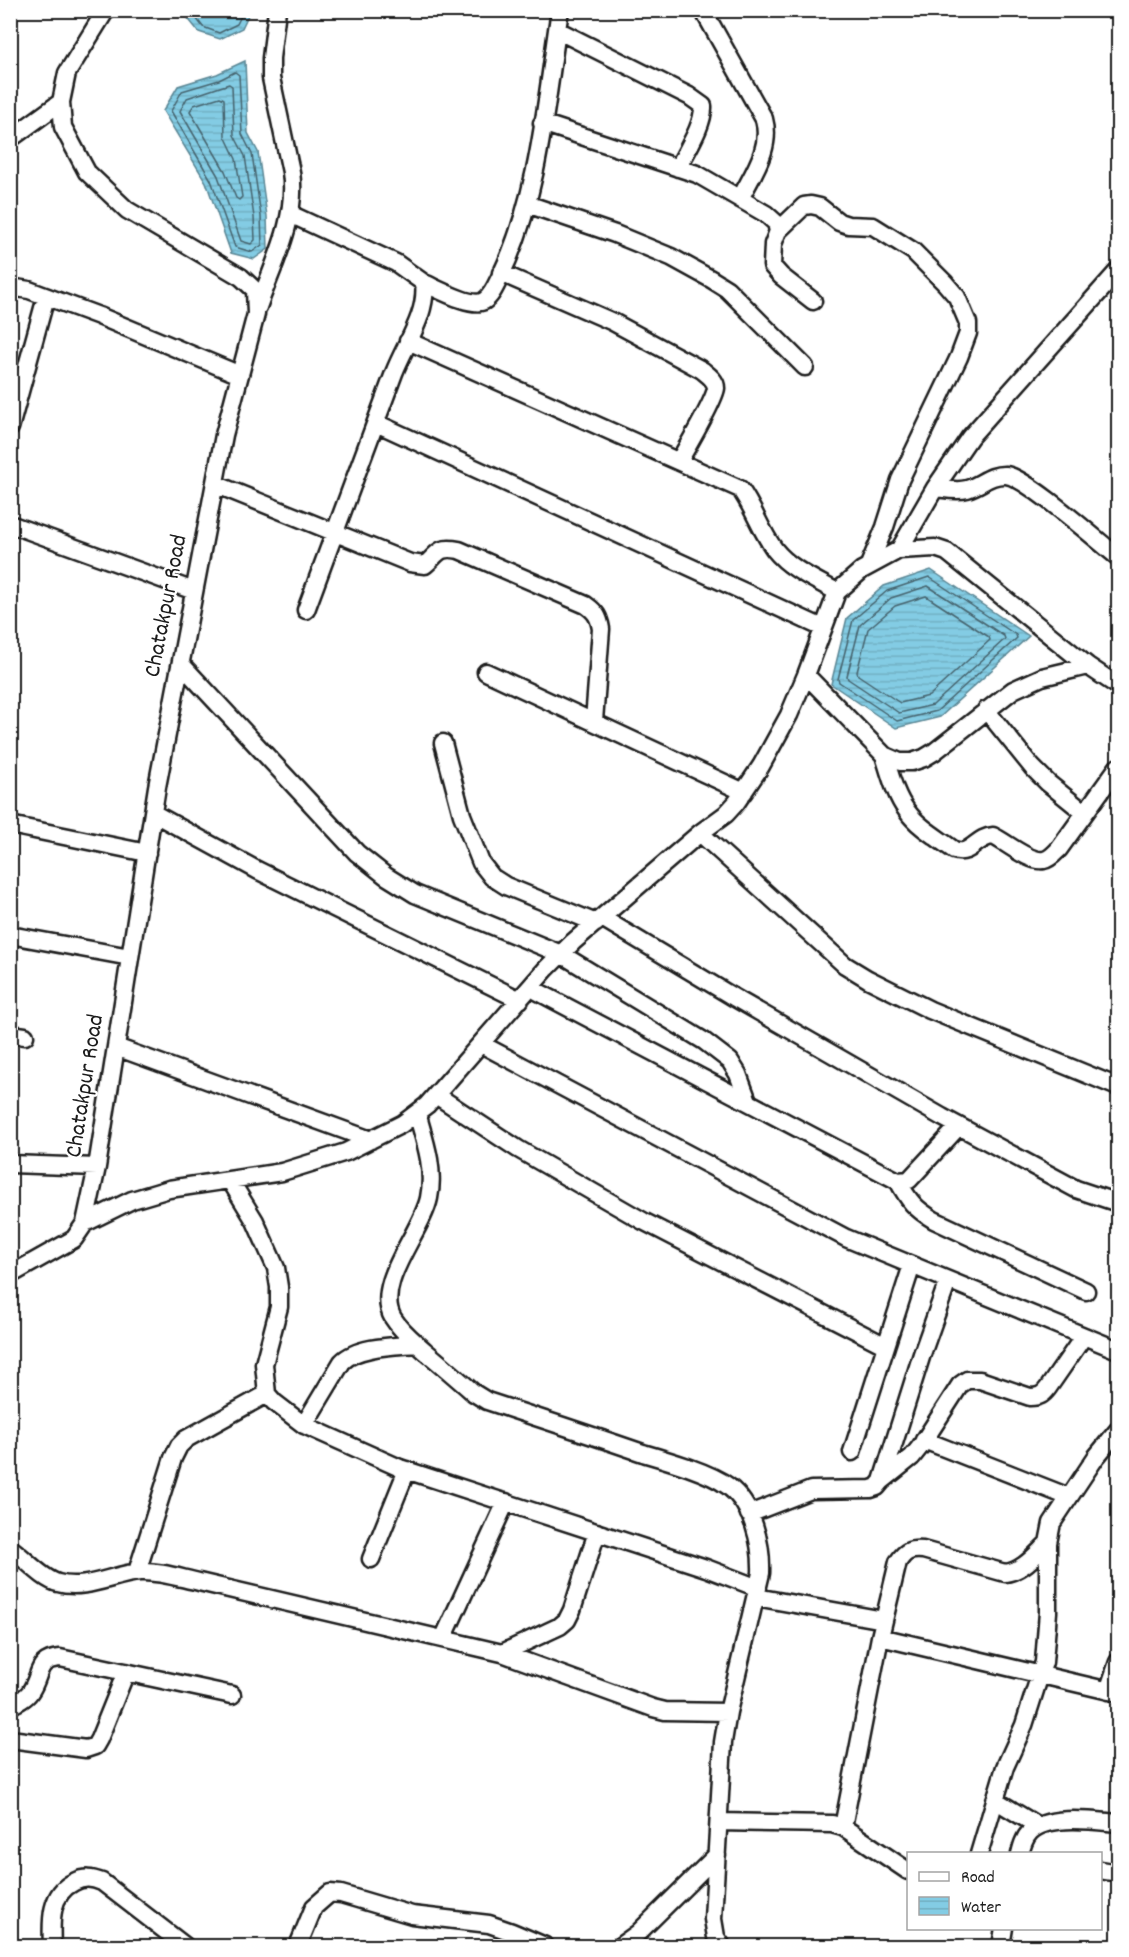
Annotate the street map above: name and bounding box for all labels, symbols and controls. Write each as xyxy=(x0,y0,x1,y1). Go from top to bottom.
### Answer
street label: Chatakpur Road xyxy=(137,532,197,680)
street label: Chatakpur Road xyxy=(58,1012,114,1160)
legend xyxy=(907,1852,1102,1930)
text: Road xyxy=(961,1866,995,1891)
text: Water xyxy=(961,1896,1001,1921)

